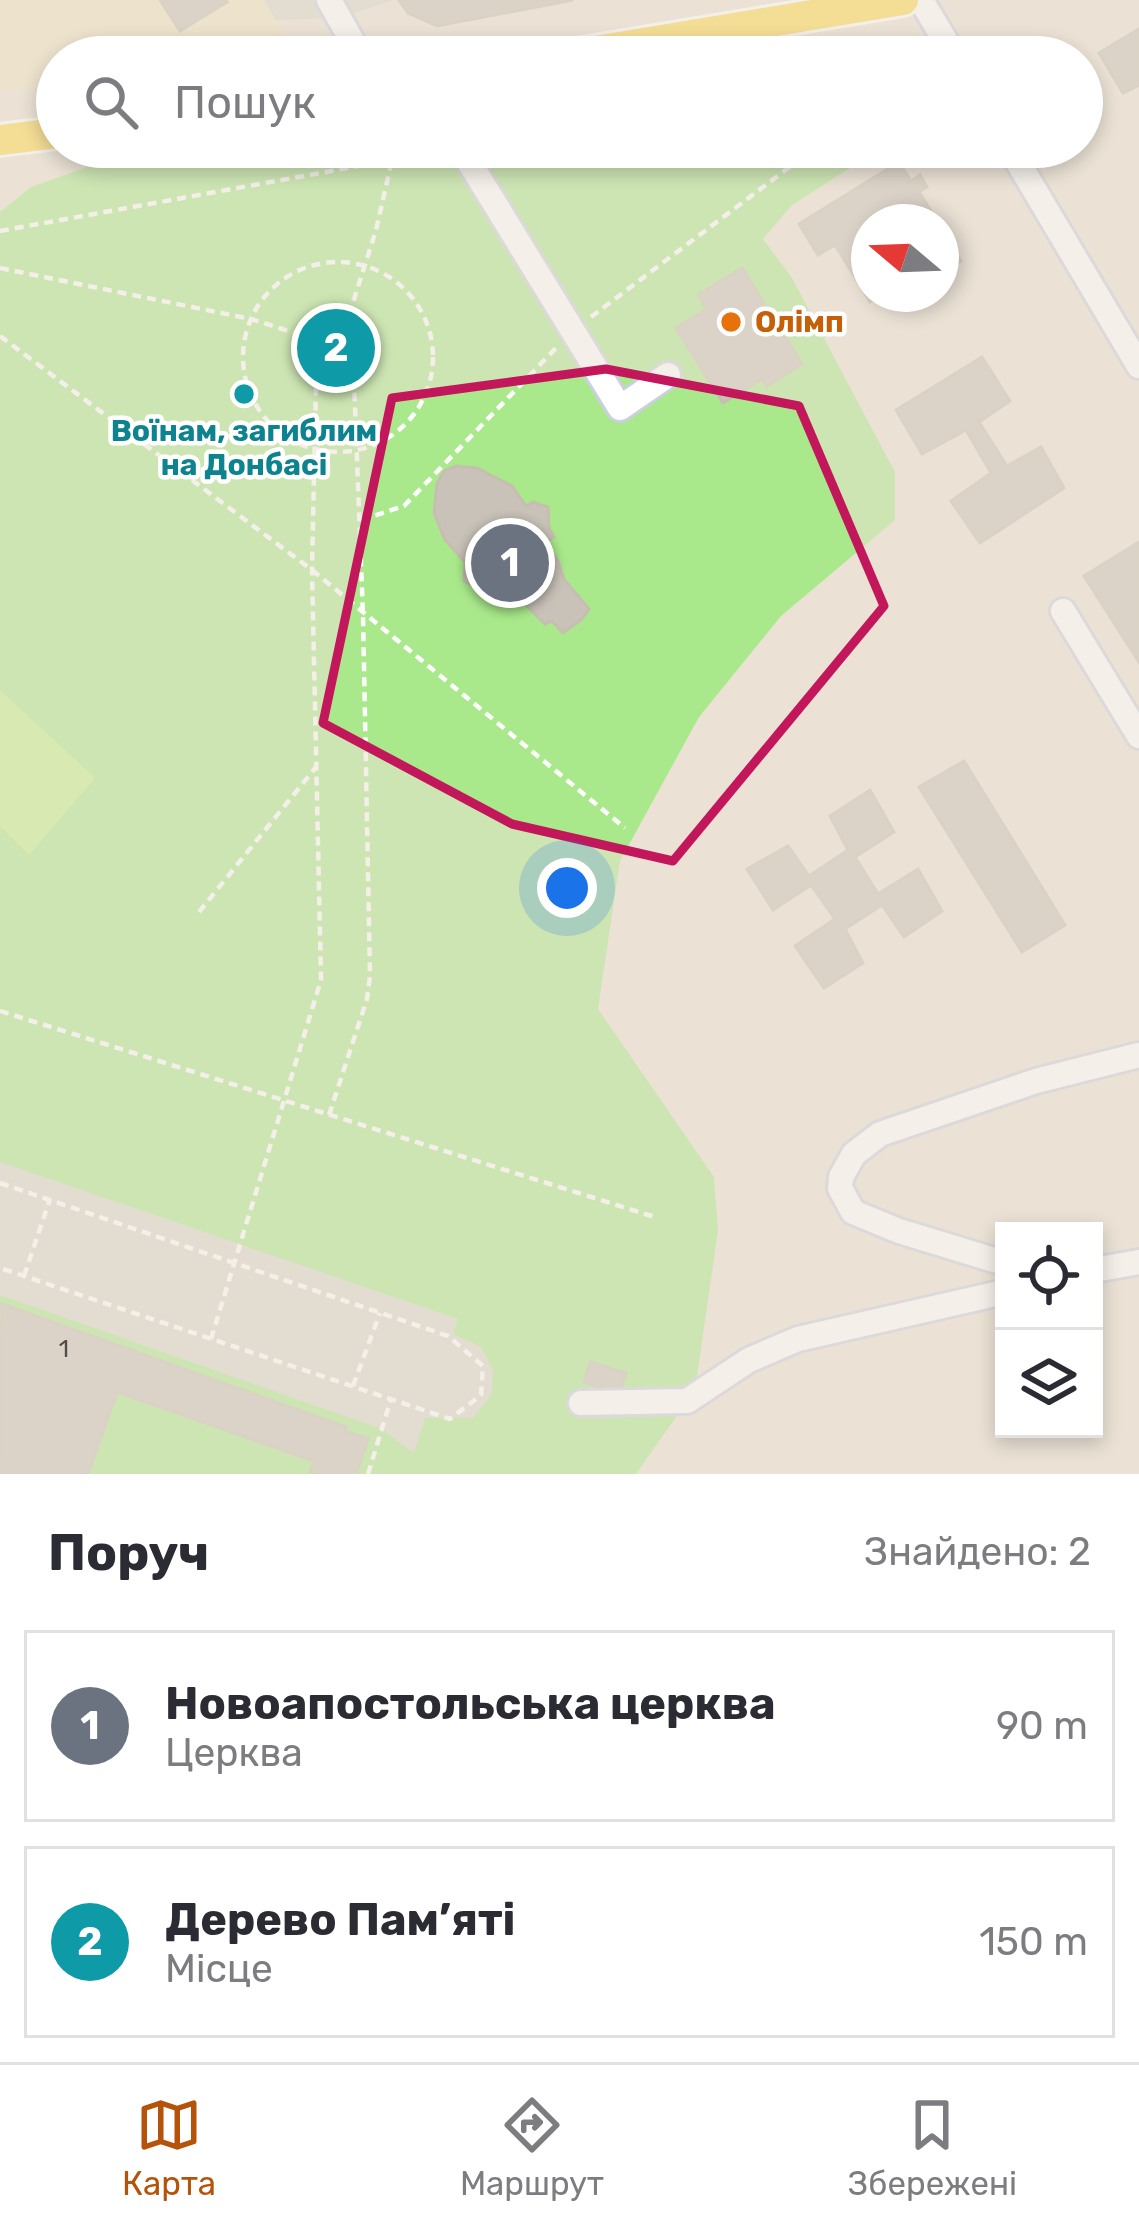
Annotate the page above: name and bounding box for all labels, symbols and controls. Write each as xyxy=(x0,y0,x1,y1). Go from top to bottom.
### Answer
search box xyxy=(36,36,1103,168)
icon: search xyxy=(78,69,144,135)
text: Пошук xyxy=(174,76,316,129)
north arrow xyxy=(851,204,959,312)
pin: 2 xyxy=(297,303,375,393)
place label: Олімп xyxy=(755,304,844,340)
marker: Олімп xyxy=(718,309,744,335)
marker: Воїнам, загиблим на Донбасі xyxy=(231,381,257,407)
place label: Воїнам, загиблим на Донбасі xyxy=(111,413,377,483)
pin: 1 xyxy=(471,518,549,608)
your location xyxy=(537,858,597,918)
map controls xyxy=(995,1222,1103,1438)
button: locate xyxy=(995,1222,1103,1330)
button: layers xyxy=(995,1330,1103,1438)
house number: 1 xyxy=(59,1335,69,1363)
text: Поруч xyxy=(48,1522,209,1583)
text: Знайдено: 2 xyxy=(864,1529,1091,1575)
text: Новоапостольська церква xyxy=(165,1677,776,1730)
text: 1 xyxy=(80,1703,100,1749)
text: 90 m xyxy=(996,1703,1088,1749)
text: Церква xyxy=(165,1730,303,1776)
text: Дерево Пам’яті xyxy=(165,1893,515,1946)
text: 2 xyxy=(77,1919,103,1965)
text: 150 m xyxy=(979,1919,1088,1965)
text: Місце xyxy=(165,1946,273,1992)
tab: Карта xyxy=(122,2092,216,2203)
tab: Маршрут xyxy=(460,2092,604,2203)
tab: Збережені xyxy=(848,2092,1017,2203)

